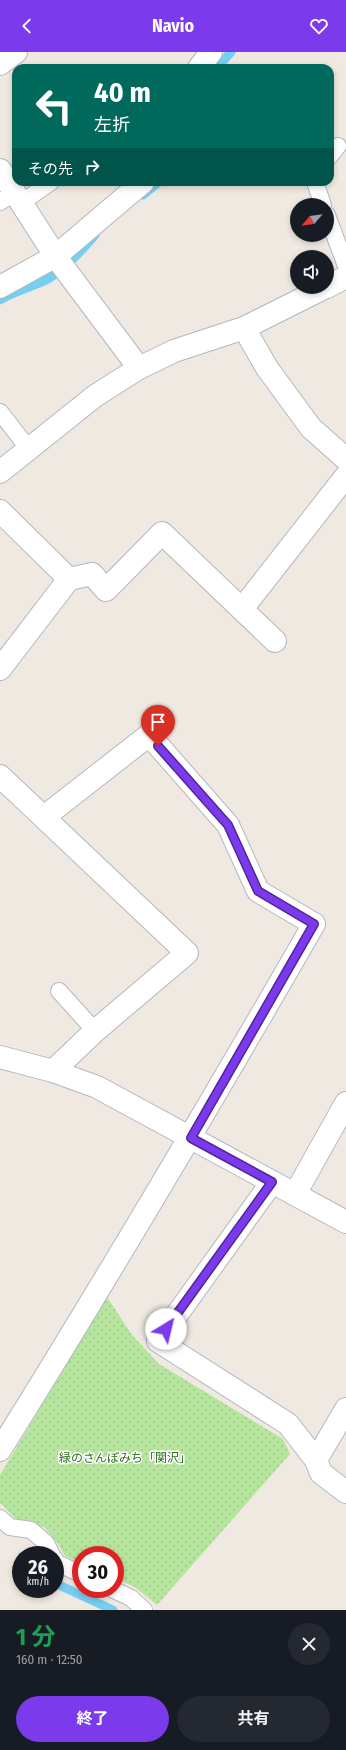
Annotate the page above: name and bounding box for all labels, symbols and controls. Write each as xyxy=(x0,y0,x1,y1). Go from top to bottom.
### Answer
icon: back xyxy=(16,15,38,37)
text: Navio xyxy=(152,15,194,37)
icon: heart xyxy=(308,15,330,37)
text: 40 m xyxy=(94,76,151,109)
icon: left xyxy=(28,80,80,132)
text: 左折 xyxy=(94,114,130,136)
icon: right xyxy=(81,156,103,178)
text: その先 xyxy=(28,160,73,178)
north arrow xyxy=(290,198,334,242)
map controls xyxy=(290,198,334,294)
button: sound xyxy=(290,250,334,294)
pin xyxy=(141,705,175,746)
icon: arrive xyxy=(147,711,169,733)
position arrow xyxy=(145,1308,187,1350)
park label: 緑のさんぽみち「関沢」 xyxy=(59,1451,191,1465)
speed limit sign: 30 xyxy=(72,1546,124,1598)
text: 26 xyxy=(28,1555,48,1579)
text: km/h xyxy=(27,1576,49,1588)
text: 1 分 xyxy=(16,1623,55,1651)
button: close xyxy=(288,1623,330,1665)
text: 160 m · 12:50 xyxy=(16,1652,83,1667)
button: 終了 xyxy=(16,1696,169,1742)
button: 共有 xyxy=(177,1696,330,1742)

